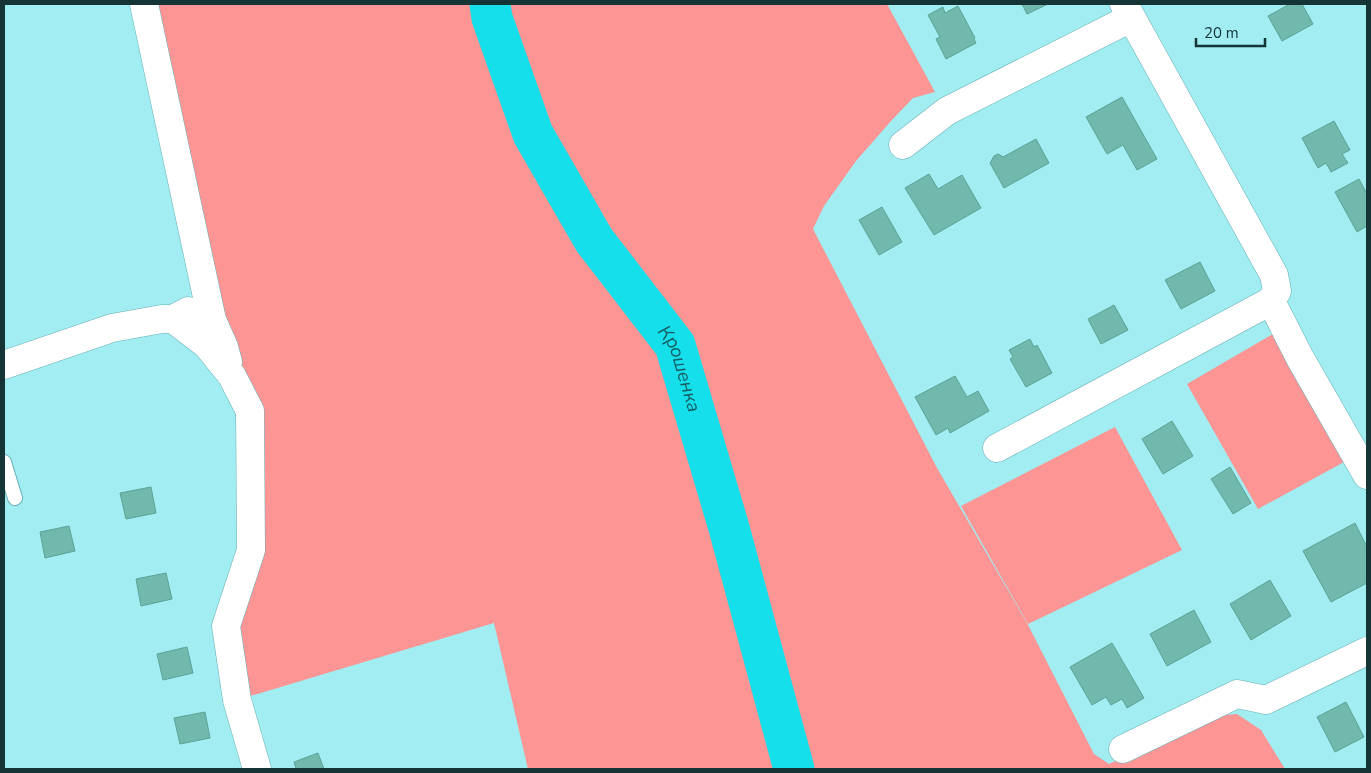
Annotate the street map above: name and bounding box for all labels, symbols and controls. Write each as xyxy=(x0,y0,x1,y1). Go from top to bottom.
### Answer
scale bar xyxy=(1196,15,1265,47)
text: 20 m xyxy=(1204,23,1239,43)
water label: Крошенка xyxy=(651,320,707,415)

